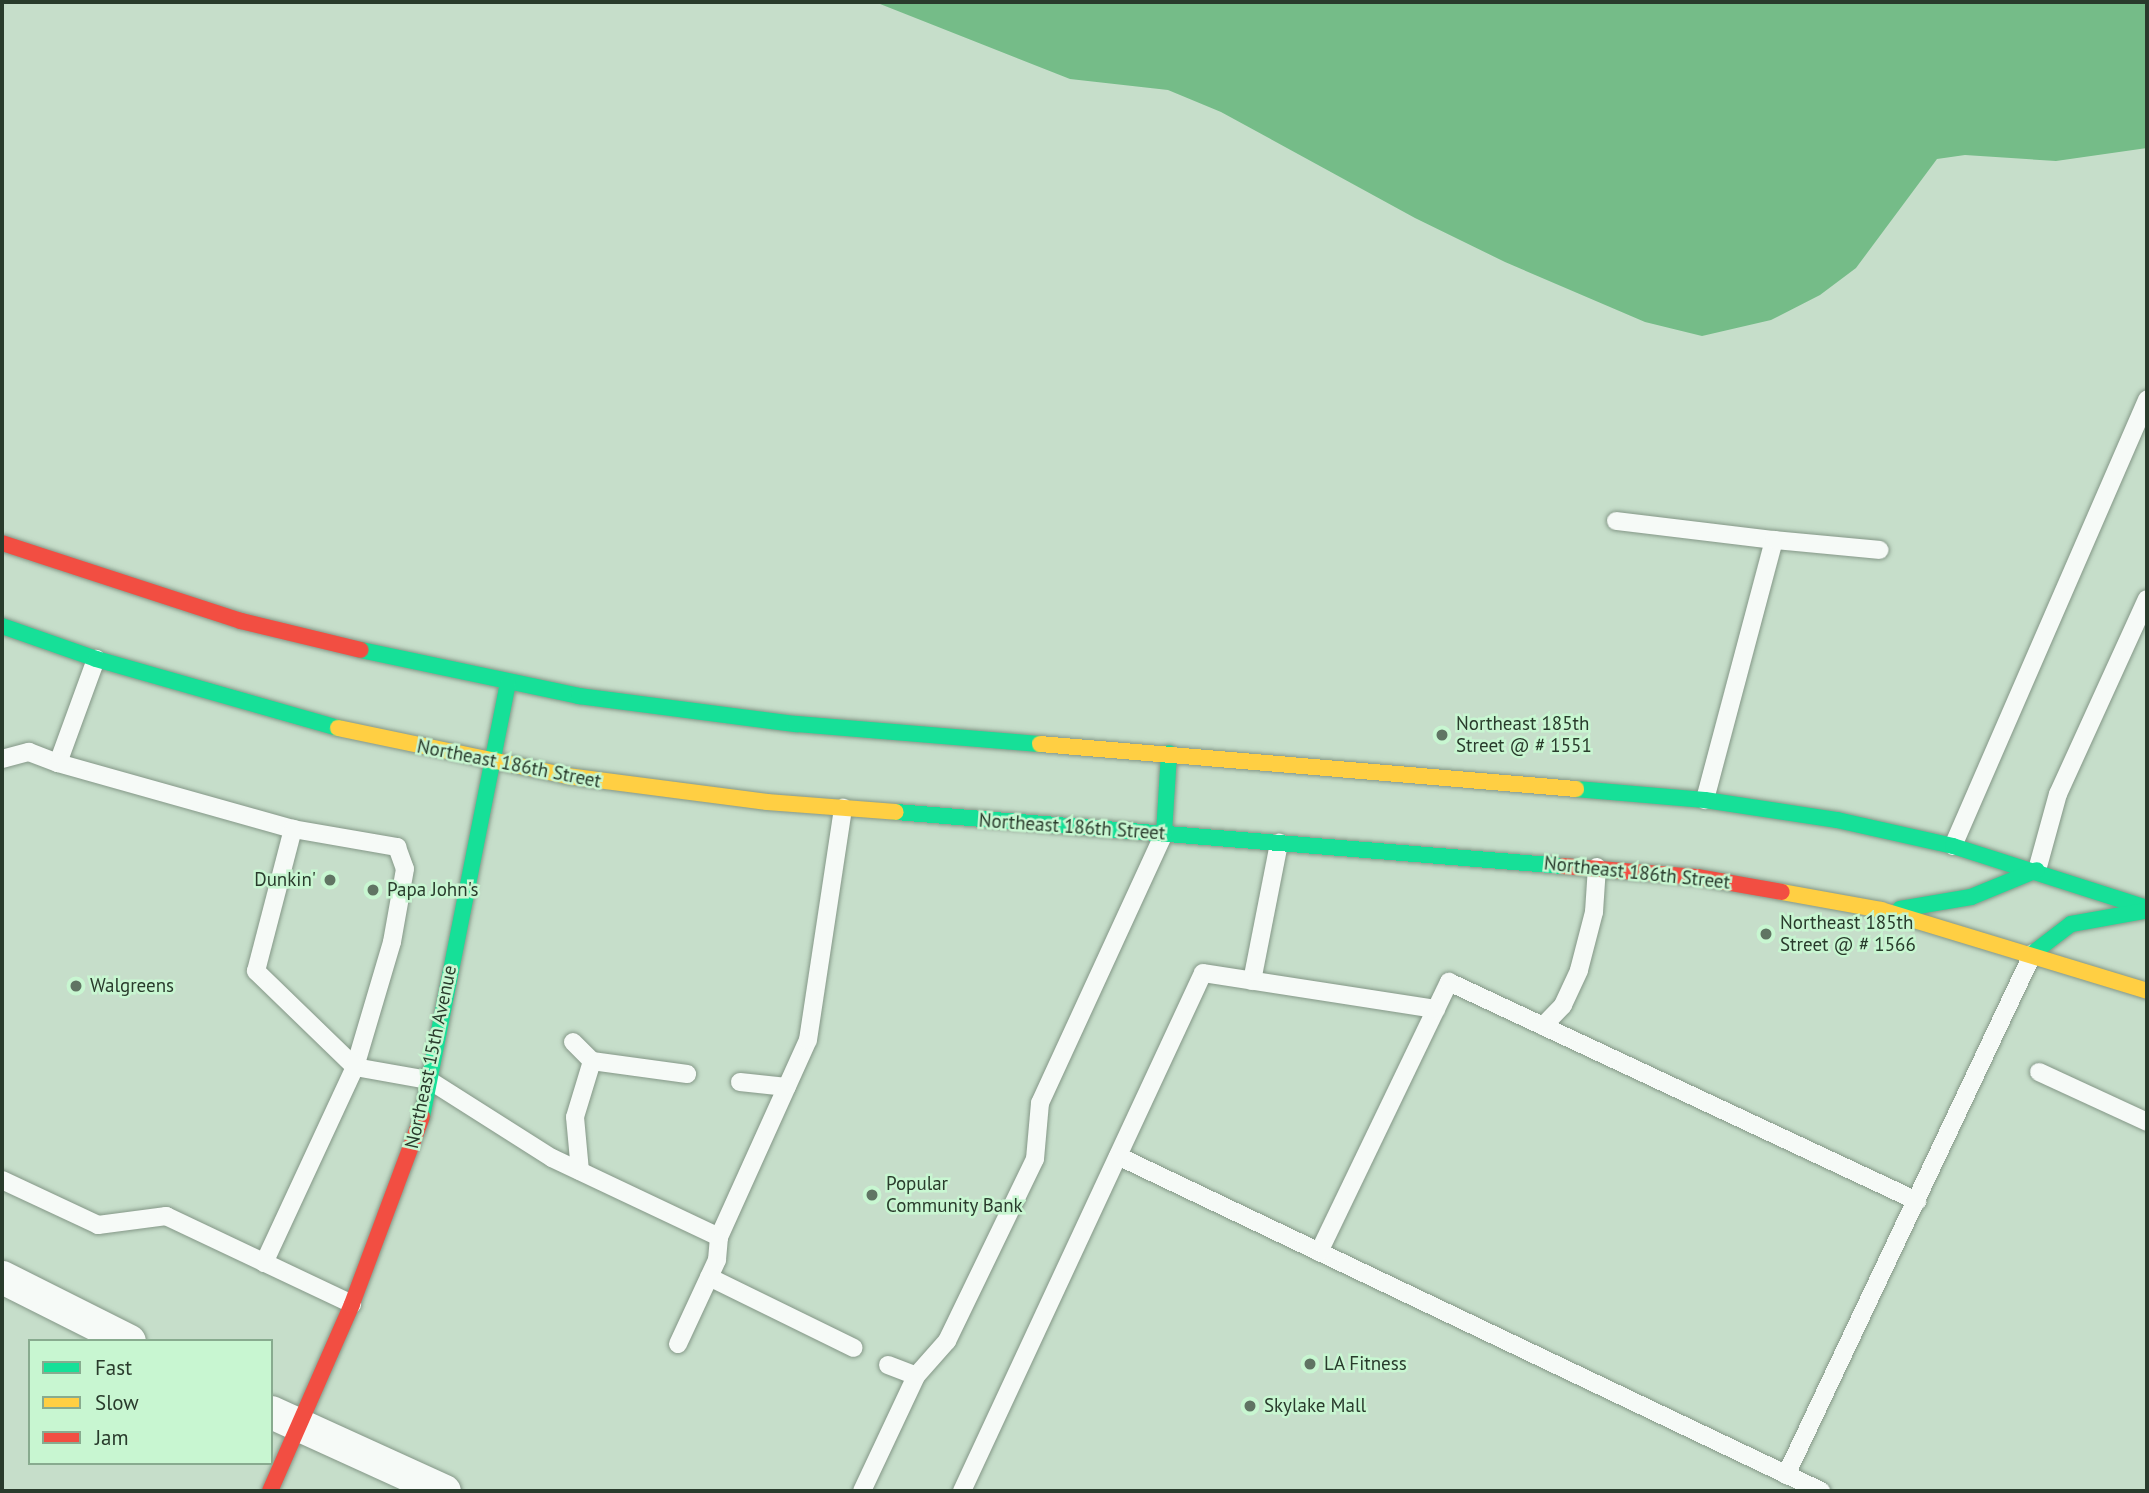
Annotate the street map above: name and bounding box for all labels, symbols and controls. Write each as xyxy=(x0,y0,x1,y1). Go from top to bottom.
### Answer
place label: Northeast 185th Street @ # 1551 xyxy=(1456,713,1592,757)
marker: Northeast 185th Street @ # 1551 xyxy=(1434,727,1450,743)
street label: Northeast 186th Street xyxy=(415,735,603,793)
street label: Northeast 186th Street xyxy=(978,809,1166,845)
street label: Northeast 186th Street xyxy=(1543,852,1731,894)
place label: Dunkin' xyxy=(254,869,316,891)
marker: Dunkin' xyxy=(322,872,338,888)
place label: Papa John's xyxy=(387,879,479,901)
marker: Papa John's xyxy=(365,882,381,898)
place label: Northeast 185th Street @ # 1566 xyxy=(1780,912,1916,956)
marker: Northeast 185th Street @ # 1566 xyxy=(1758,926,1774,942)
street label: Northeast 15th Avenue xyxy=(400,963,462,1151)
place label: Walgreens xyxy=(90,975,174,997)
marker: Walgreens xyxy=(68,978,84,994)
place label: Popular Community Bank xyxy=(886,1173,1023,1217)
marker: Popular Community Bank xyxy=(864,1187,880,1203)
legend xyxy=(28,1339,273,1465)
place label: LA Fitness xyxy=(1324,1353,1408,1375)
text: Fast xyxy=(95,1354,132,1381)
marker: LA Fitness xyxy=(1302,1356,1318,1372)
text: Slow xyxy=(95,1389,139,1416)
place label: Skylake Mall xyxy=(1264,1395,1366,1417)
marker: Skylake Mall xyxy=(1242,1398,1258,1414)
text: Jam xyxy=(95,1424,129,1451)

